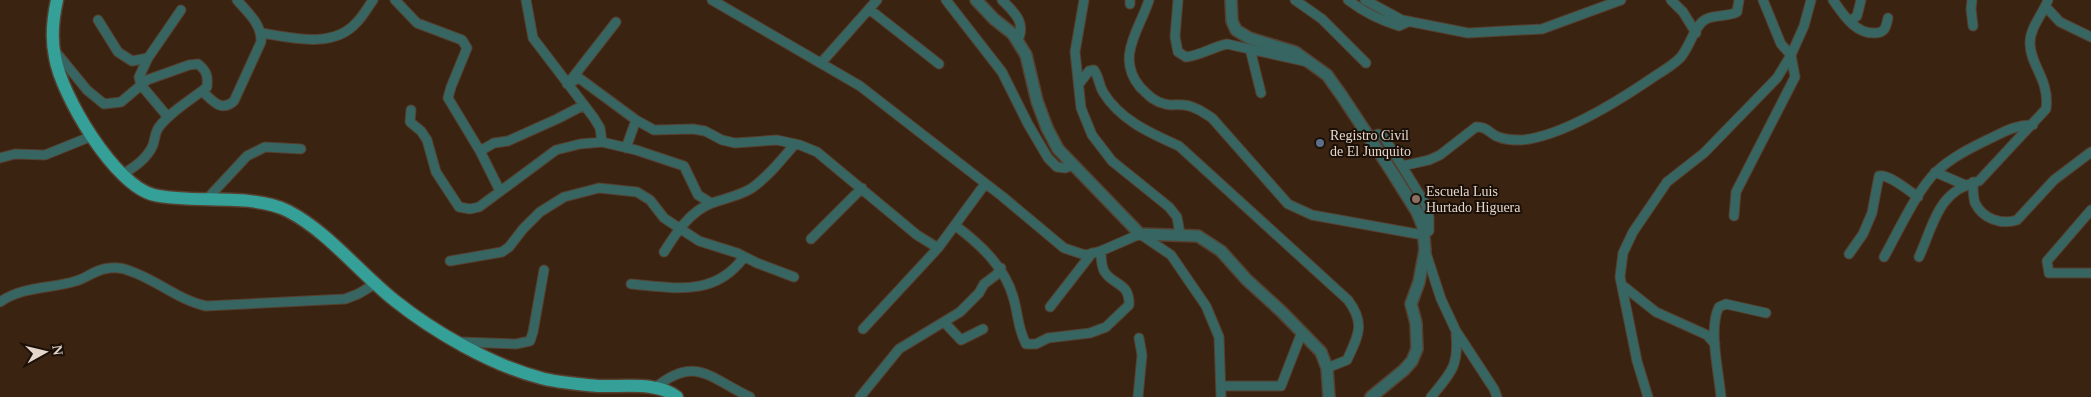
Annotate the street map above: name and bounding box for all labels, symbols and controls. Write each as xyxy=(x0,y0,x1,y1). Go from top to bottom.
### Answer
place label: Registro Civil de El Junquito xyxy=(1330,128,1411,159)
marker: Registro Civil de El Junquito xyxy=(1314,137,1326,149)
place label: Escuela Luis Hurtado Higuera xyxy=(1426,184,1521,215)
marker: Escuela Luis Hurtado Higuera xyxy=(1410,193,1422,205)
north arrow xyxy=(20,327,70,377)
text: N xyxy=(49,344,66,356)

